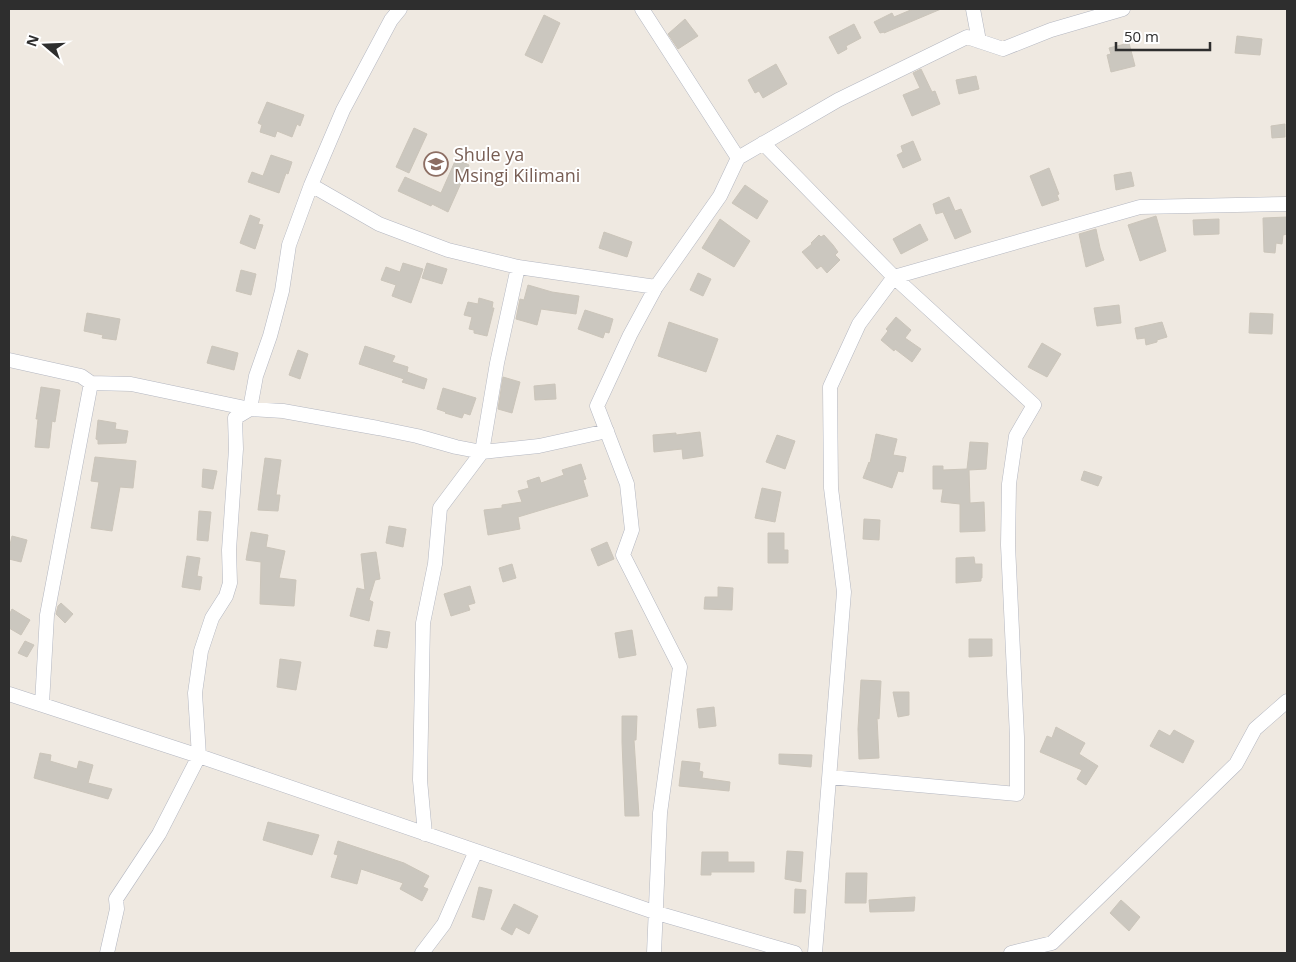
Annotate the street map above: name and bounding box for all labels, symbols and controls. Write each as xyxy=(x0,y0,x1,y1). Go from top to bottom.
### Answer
north arrow xyxy=(20,20,70,70)
scale bar xyxy=(1116,20,1210,52)
text: 50 m xyxy=(1124,26,1159,46)
text: N xyxy=(21,32,43,49)
place label: Shule ya Msingi Kilimani xyxy=(454,142,580,187)
school or university icon: Shule ya Msingi Kilimani xyxy=(423,151,449,177)

